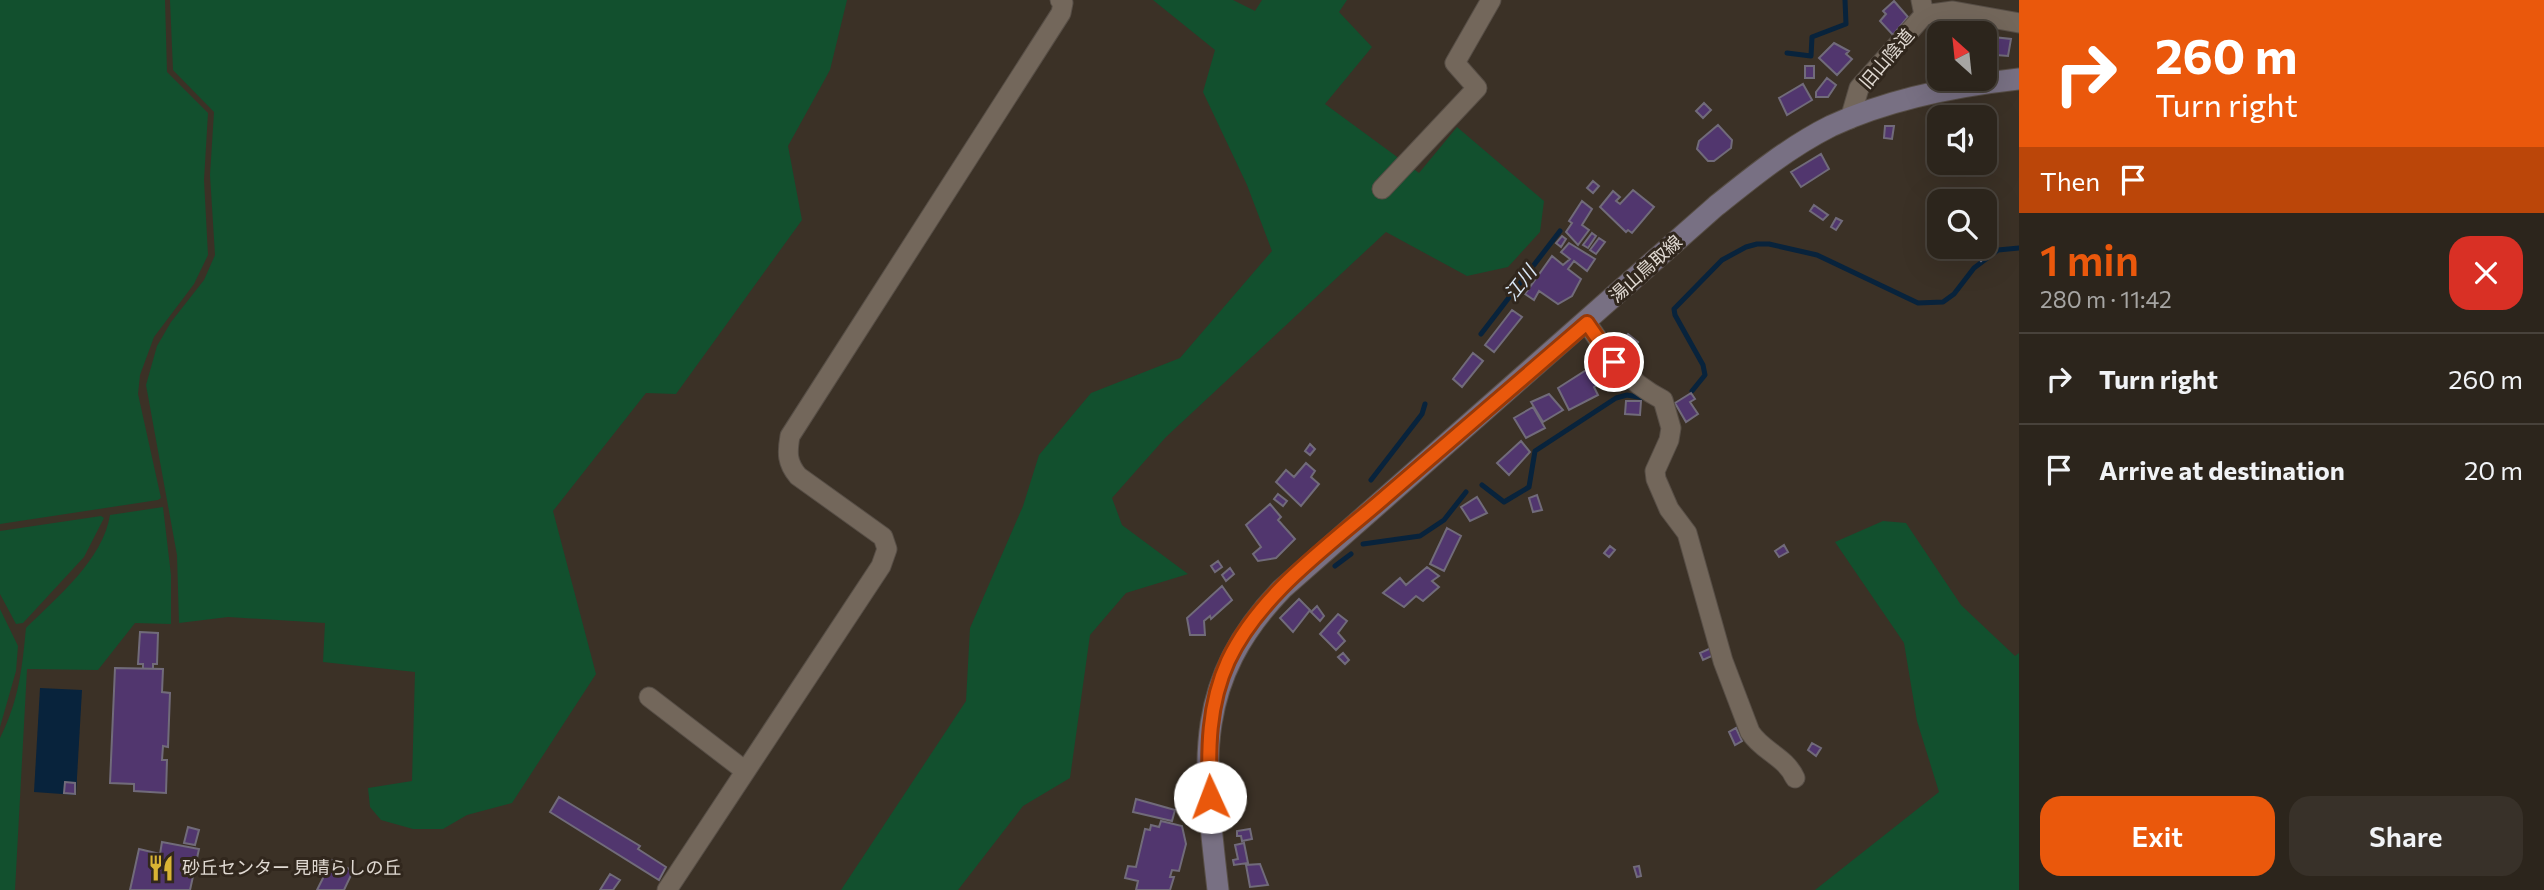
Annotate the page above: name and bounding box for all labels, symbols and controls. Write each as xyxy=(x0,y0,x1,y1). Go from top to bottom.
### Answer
north arrow xyxy=(1927,21,1997,91)
map controls xyxy=(1927,21,1997,259)
street label: 旧山陰道 xyxy=(1854,24,1918,93)
text: 260 m xyxy=(2155,24,2297,84)
icon: right xyxy=(2040,28,2131,119)
text: Turn right xyxy=(2155,84,2298,124)
button: sound xyxy=(1927,105,1997,175)
icon: arrive xyxy=(2114,161,2152,199)
text: Then xyxy=(2040,165,2100,196)
button: search xyxy=(1927,189,1997,259)
street label: 湯山鳥取線 xyxy=(1605,230,1686,307)
text: 1 min xyxy=(2040,233,2139,285)
button: close xyxy=(2449,236,2523,310)
water label: 江川 xyxy=(1499,259,1542,305)
text: 280 m · 11:42 xyxy=(2040,285,2172,313)
pin xyxy=(1584,332,1644,392)
icon: arrive xyxy=(1595,343,1633,381)
icon: right xyxy=(2040,360,2078,398)
text: Turn right xyxy=(2099,363,2218,394)
text: 260 m xyxy=(2448,363,2523,394)
icon: arrive xyxy=(2040,451,2078,489)
text: Arrive at destination xyxy=(2099,454,2345,485)
text: 20 m xyxy=(2464,454,2523,485)
position arrow xyxy=(1173,760,1247,834)
button: Exit xyxy=(2040,796,2275,876)
button: Share xyxy=(2289,796,2523,876)
restaurant icon: 砂丘センター 見晴らしの丘 xyxy=(146,853,176,883)
place label: 砂丘センター 見晴らしの丘 xyxy=(182,856,401,878)

